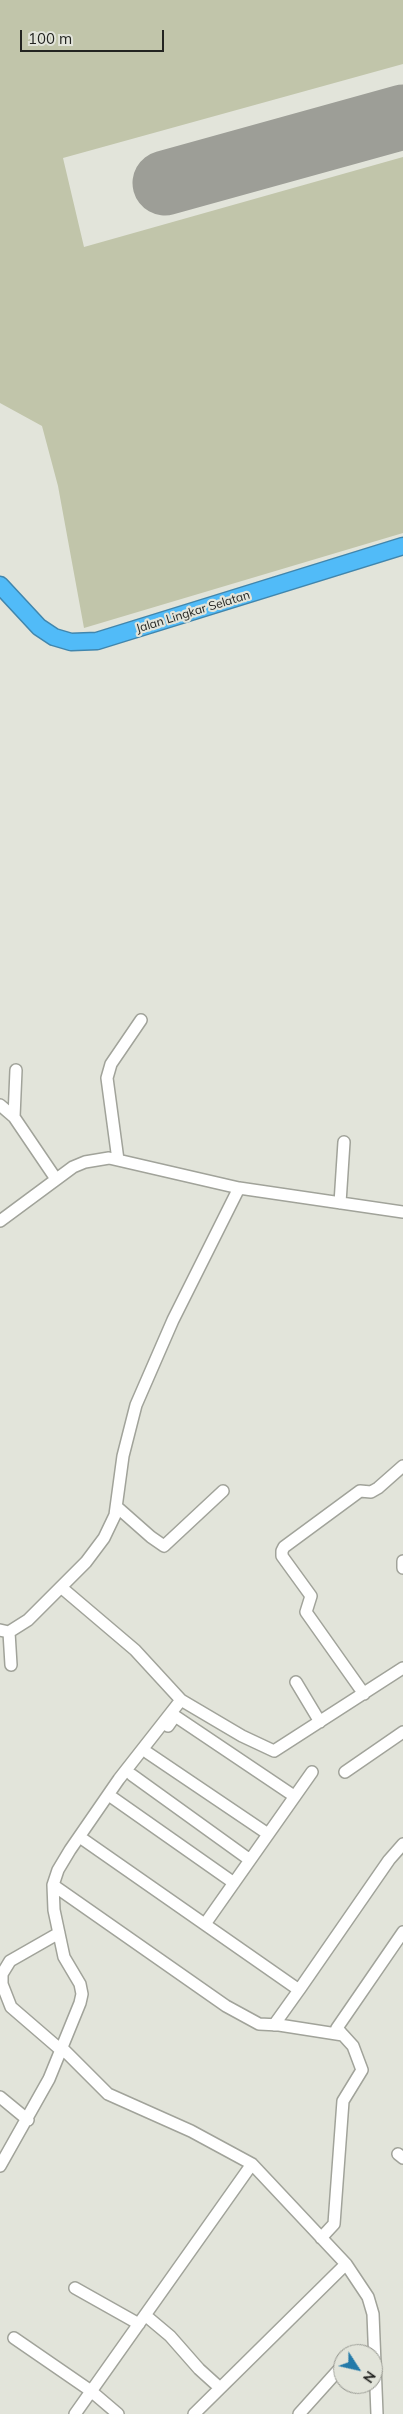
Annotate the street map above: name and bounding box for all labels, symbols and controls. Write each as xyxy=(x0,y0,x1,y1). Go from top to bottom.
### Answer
scale bar xyxy=(22,20,166,52)
text: 100 m xyxy=(28,29,72,48)
street label: Jalan Lingkar Selatan xyxy=(134,588,252,636)
north arrow xyxy=(333,2344,383,2394)
text: N xyxy=(359,2368,380,2387)

